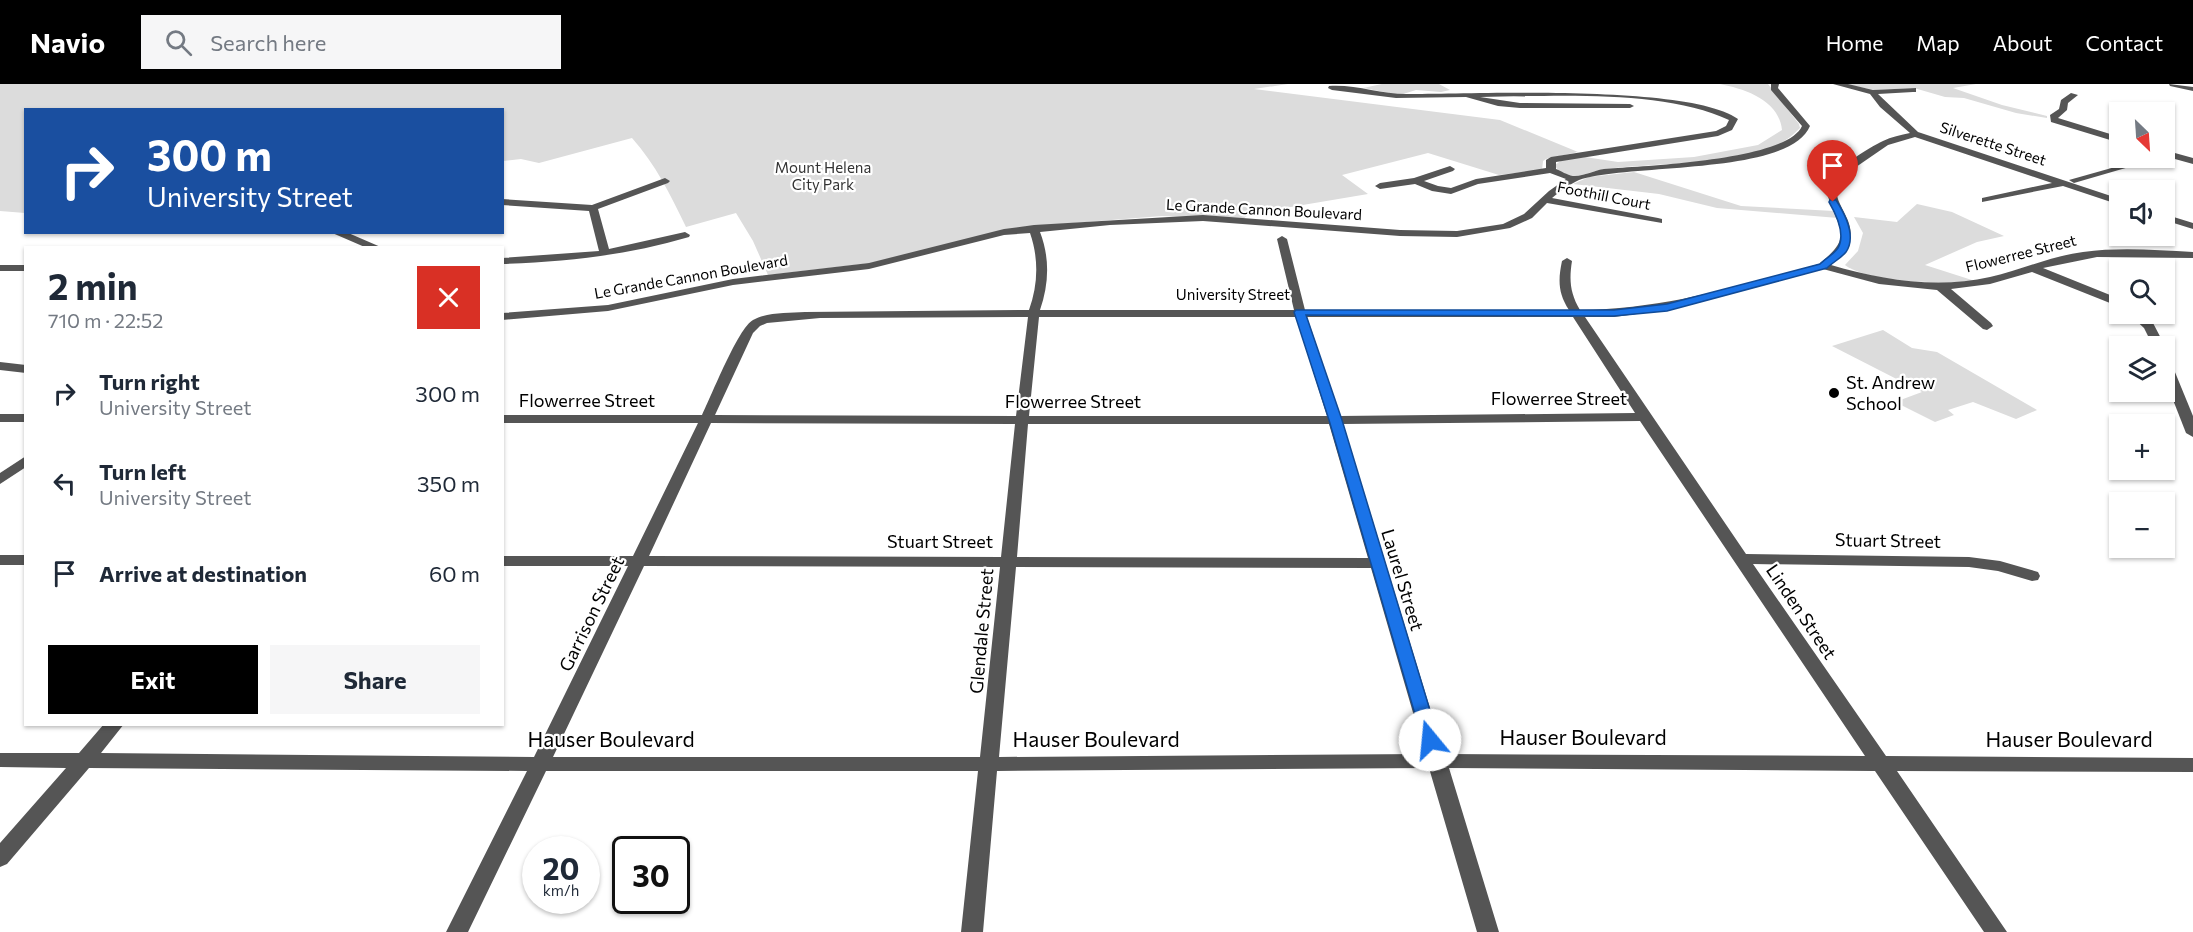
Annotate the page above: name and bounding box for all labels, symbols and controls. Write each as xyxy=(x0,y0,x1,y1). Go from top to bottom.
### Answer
search box xyxy=(141,15,561,69)
text: Navio xyxy=(30,25,105,59)
icon: search xyxy=(162,26,195,59)
text: Search here xyxy=(210,29,326,56)
text: Home xyxy=(1826,30,1883,55)
text: Map xyxy=(1916,30,1960,55)
text: About xyxy=(1993,30,2052,55)
text: Contact xyxy=(2085,30,2163,55)
north arrow xyxy=(2109,102,2175,168)
map controls xyxy=(2109,102,2175,558)
street label: Silverette Street xyxy=(1938,117,2049,169)
text: 300 m xyxy=(147,128,272,180)
icon: right xyxy=(48,132,126,210)
pin xyxy=(1807,140,1858,202)
icon: arrive xyxy=(1816,149,1849,182)
park label: Mount Helena City Park xyxy=(775,158,871,193)
street label: Foothill Court xyxy=(1556,177,1653,213)
text: University Street xyxy=(147,180,353,213)
button: sound xyxy=(2109,180,2175,246)
street label: Le Grande Cannon Boulevard xyxy=(1166,195,1362,223)
street label: Flowerree Street xyxy=(1963,231,2078,276)
street label: Le Grande Cannon Boulevard xyxy=(593,250,789,302)
button: search xyxy=(2109,258,2175,324)
text: 2 min xyxy=(48,263,138,307)
button: close xyxy=(417,266,480,329)
street label: University Street xyxy=(1176,285,1290,303)
text: 710 m · 22:52 xyxy=(48,308,163,332)
button: layers xyxy=(2109,336,2175,402)
text: Turn right xyxy=(99,368,200,395)
place label: St. Andrew School xyxy=(1846,371,1935,414)
icon: right xyxy=(48,377,81,410)
text: 300 m xyxy=(415,380,480,407)
marker: St. Andrew School xyxy=(1827,386,1841,400)
street label: Flowerree Street xyxy=(1491,387,1627,409)
street label: Flowerree Street xyxy=(519,389,655,411)
street label: Flowerree Street xyxy=(1005,390,1141,412)
text: University Street xyxy=(99,395,251,419)
button: + xyxy=(2109,414,2175,480)
text: Turn left xyxy=(99,458,186,485)
icon: left xyxy=(48,467,81,500)
text: 350 m xyxy=(417,470,480,497)
text: University Street xyxy=(99,485,251,509)
button: − xyxy=(2109,492,2175,558)
street label: Laurel Street xyxy=(1377,526,1429,633)
street label: Stuart Street xyxy=(1835,528,1941,552)
street label: Stuart Street xyxy=(887,530,993,552)
street label: Garrison Street xyxy=(554,552,628,675)
icon: arrive xyxy=(48,557,81,590)
text: Arrive at destination xyxy=(99,560,307,587)
text: 60 m xyxy=(429,560,480,587)
street label: Linden Street xyxy=(1762,560,1842,663)
street label: Glendale Street xyxy=(965,567,997,695)
button: Exit xyxy=(48,645,258,714)
button: Share xyxy=(270,645,480,714)
position arrow xyxy=(1398,708,1462,772)
street label: Hauser Boulevard xyxy=(1499,724,1667,749)
street label: Hauser Boulevard xyxy=(527,726,695,751)
street label: Hauser Boulevard xyxy=(1012,726,1180,751)
street label: Hauser Boulevard xyxy=(1985,726,2153,751)
speed limit sign: 30 xyxy=(612,836,690,914)
text: 20 xyxy=(543,849,579,886)
text: km/h xyxy=(543,881,579,899)

